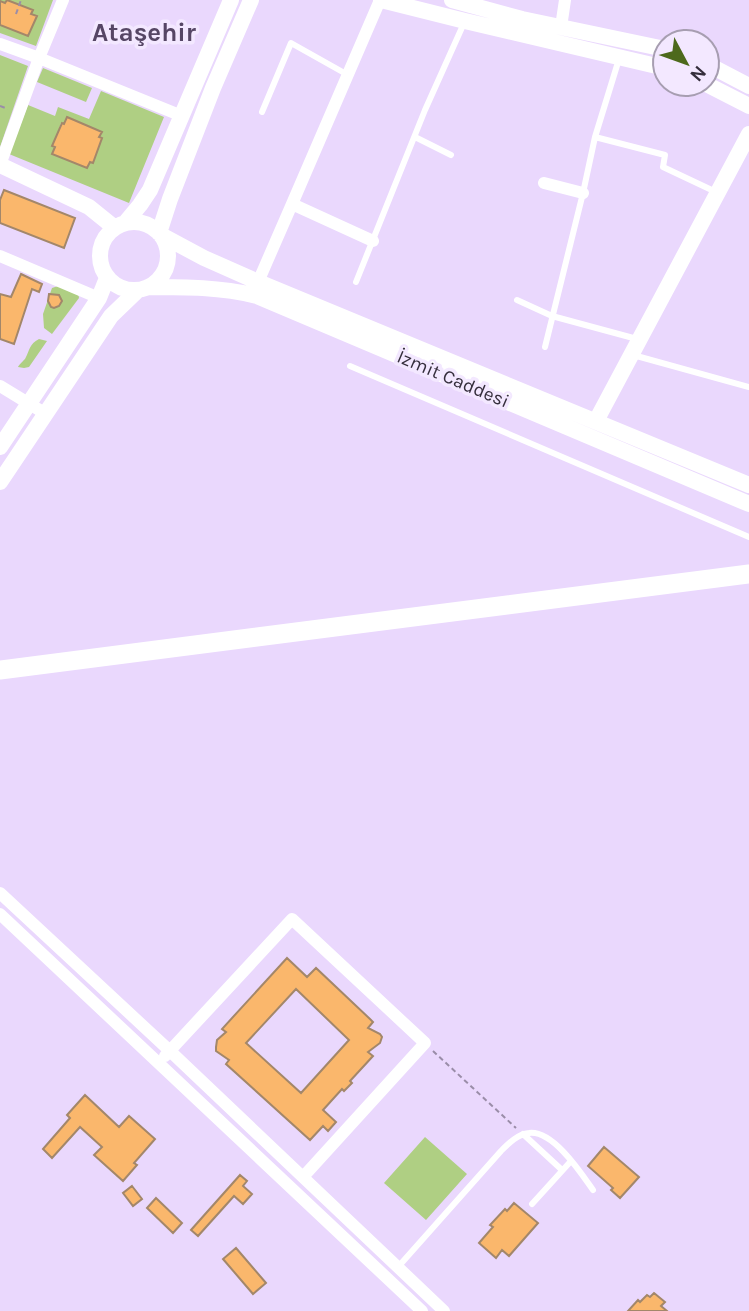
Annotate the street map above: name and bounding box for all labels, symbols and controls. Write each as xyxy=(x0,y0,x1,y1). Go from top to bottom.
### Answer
district label: Ataşehir xyxy=(92,17,197,48)
north arrow xyxy=(651,28,721,98)
text: N xyxy=(685,61,711,86)
street label: İzmit Caddesi xyxy=(394,346,512,412)

